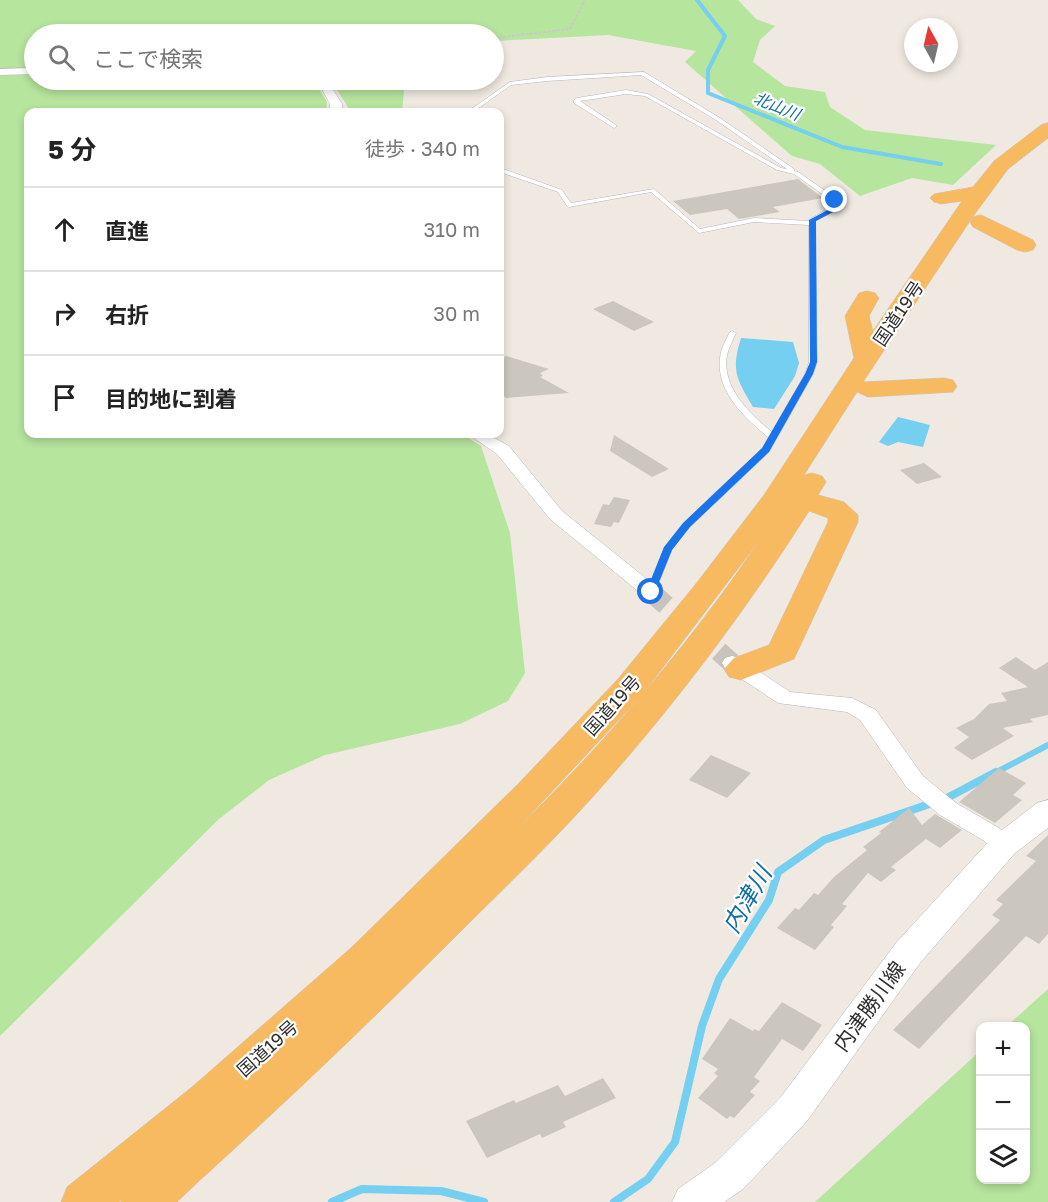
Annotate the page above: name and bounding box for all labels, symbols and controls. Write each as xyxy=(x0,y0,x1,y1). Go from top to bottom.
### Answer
north arrow xyxy=(904,18,958,72)
search box xyxy=(24,24,504,90)
icon: search xyxy=(45,41,78,74)
text: ここで検索 xyxy=(93,45,203,72)
water label: 北山川 xyxy=(751,88,805,125)
text: 5 分 xyxy=(48,134,96,165)
text: 徒歩 · 340 m xyxy=(365,136,480,160)
route end xyxy=(821,186,847,212)
icon: ahead xyxy=(48,213,81,246)
text: 直進 xyxy=(105,217,149,244)
text: 310 m xyxy=(424,217,480,241)
street label: 国道19号 xyxy=(868,276,928,350)
icon: right xyxy=(48,297,81,330)
text: 右折 xyxy=(105,301,149,328)
text: 30 m xyxy=(433,301,480,325)
icon: arrive xyxy=(48,381,81,414)
text: 目的地に到着 xyxy=(105,385,237,412)
route start xyxy=(637,578,663,604)
street label: 国道19号 xyxy=(579,670,645,740)
water label: 内津川 xyxy=(715,858,778,937)
street label: 内津勝川線 xyxy=(828,956,910,1056)
street label: 国道19号 xyxy=(232,1015,302,1081)
map controls xyxy=(976,1022,1030,1184)
button: + xyxy=(976,1022,1030,1076)
button: − xyxy=(976,1076,1030,1130)
button: layers xyxy=(976,1130,1030,1184)

